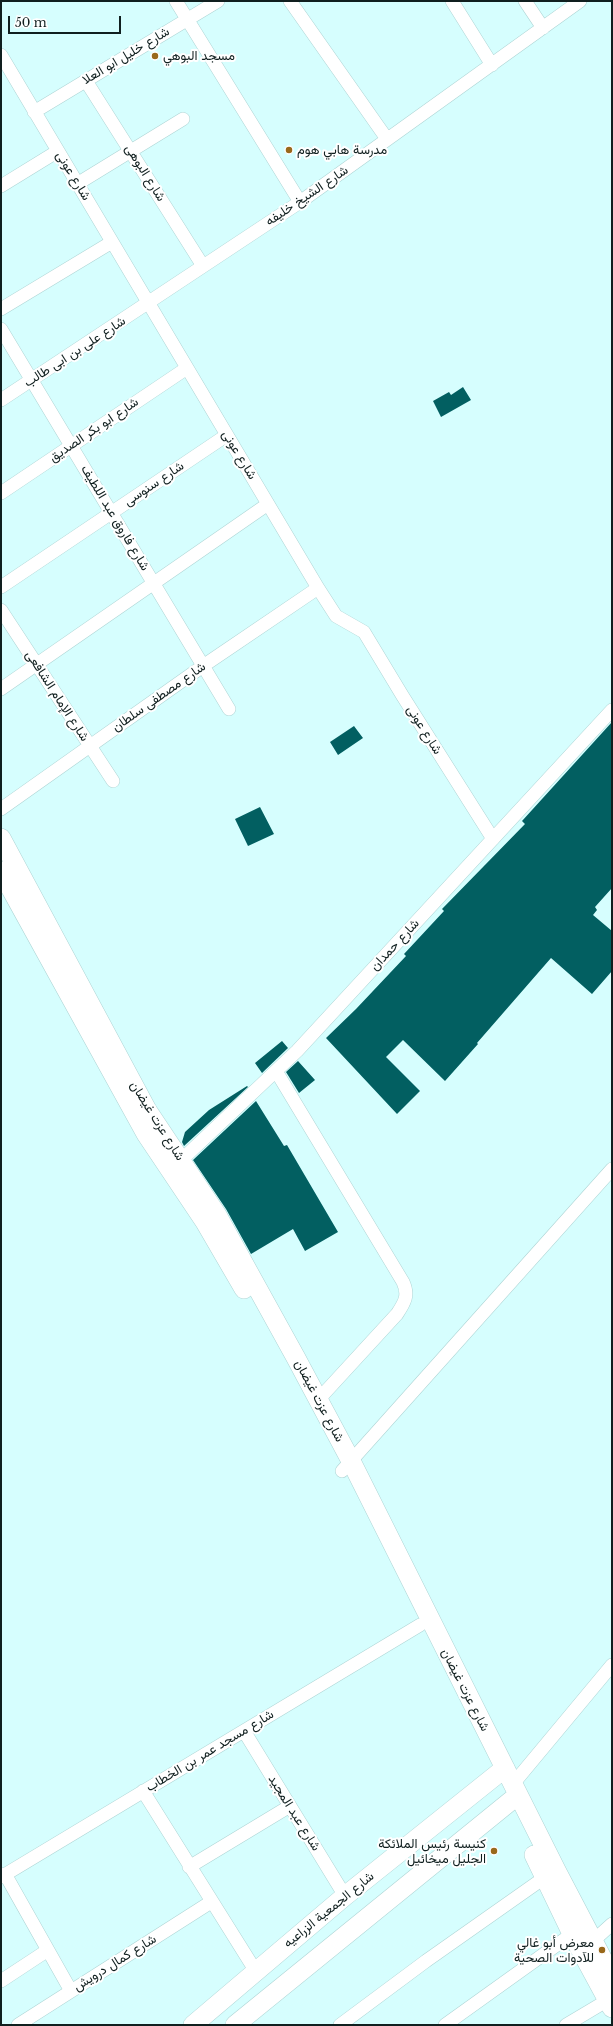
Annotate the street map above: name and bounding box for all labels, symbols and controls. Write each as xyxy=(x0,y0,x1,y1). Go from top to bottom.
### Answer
scale bar xyxy=(10,8,123,34)
text: 50 m xyxy=(15,15,47,30)
street label: شارع خليل ابو العلا xyxy=(80,24,172,88)
place label: مسجد البوهي xyxy=(163,48,235,64)
marker: مسجد البوهي xyxy=(150,51,160,61)
street label: شارع البوهى xyxy=(121,142,169,204)
place label: مدرسة هابي هوم xyxy=(297,142,387,158)
marker: مدرسة هابي هوم xyxy=(284,145,294,155)
street label: شارع عونى xyxy=(52,149,94,203)
street label: شارع الشيخ خليفه xyxy=(263,163,351,229)
street label: شارع على بن ابى طالب xyxy=(21,313,129,391)
street label: شارع ابو بكر الصديق xyxy=(46,394,142,466)
street label: شارع عونى xyxy=(218,428,260,482)
street label: شارع سنوسى xyxy=(121,458,187,510)
street label: شارع فاروق عبد اللطيف xyxy=(77,462,153,574)
street label: شارع الإمام الشافعى xyxy=(22,648,92,744)
street label: شارع مصطفى سلطان xyxy=(109,659,209,735)
street label: شارع عونى xyxy=(403,703,445,757)
street label: شارع حمدان xyxy=(367,916,423,974)
street label: شارع عزت غيضان xyxy=(126,1078,188,1164)
street label: شارع عزت غيضان xyxy=(291,1357,347,1445)
street label: شارع عزت غيضان xyxy=(437,1646,493,1734)
street label: شارع مسجد عمر بن الخطاب xyxy=(143,1707,277,1795)
street label: شارع عبد المجيد xyxy=(264,1772,324,1854)
place label: كنيسة رئيس الملائكة الجليل ميخائيل xyxy=(378,1836,486,1867)
marker: كنيسة رئيس الملائكة الجليل ميخائيل xyxy=(489,1846,499,1856)
street label: شارع الجمعية الزراعيه xyxy=(281,1869,377,1951)
street label: شارع كمال درويش xyxy=(71,1931,159,1995)
place label: معرض أبو غالي للآدوات الصحية xyxy=(514,1935,594,1966)
marker: معرض أبو غالي للآدوات الصحية xyxy=(597,1945,607,1955)

